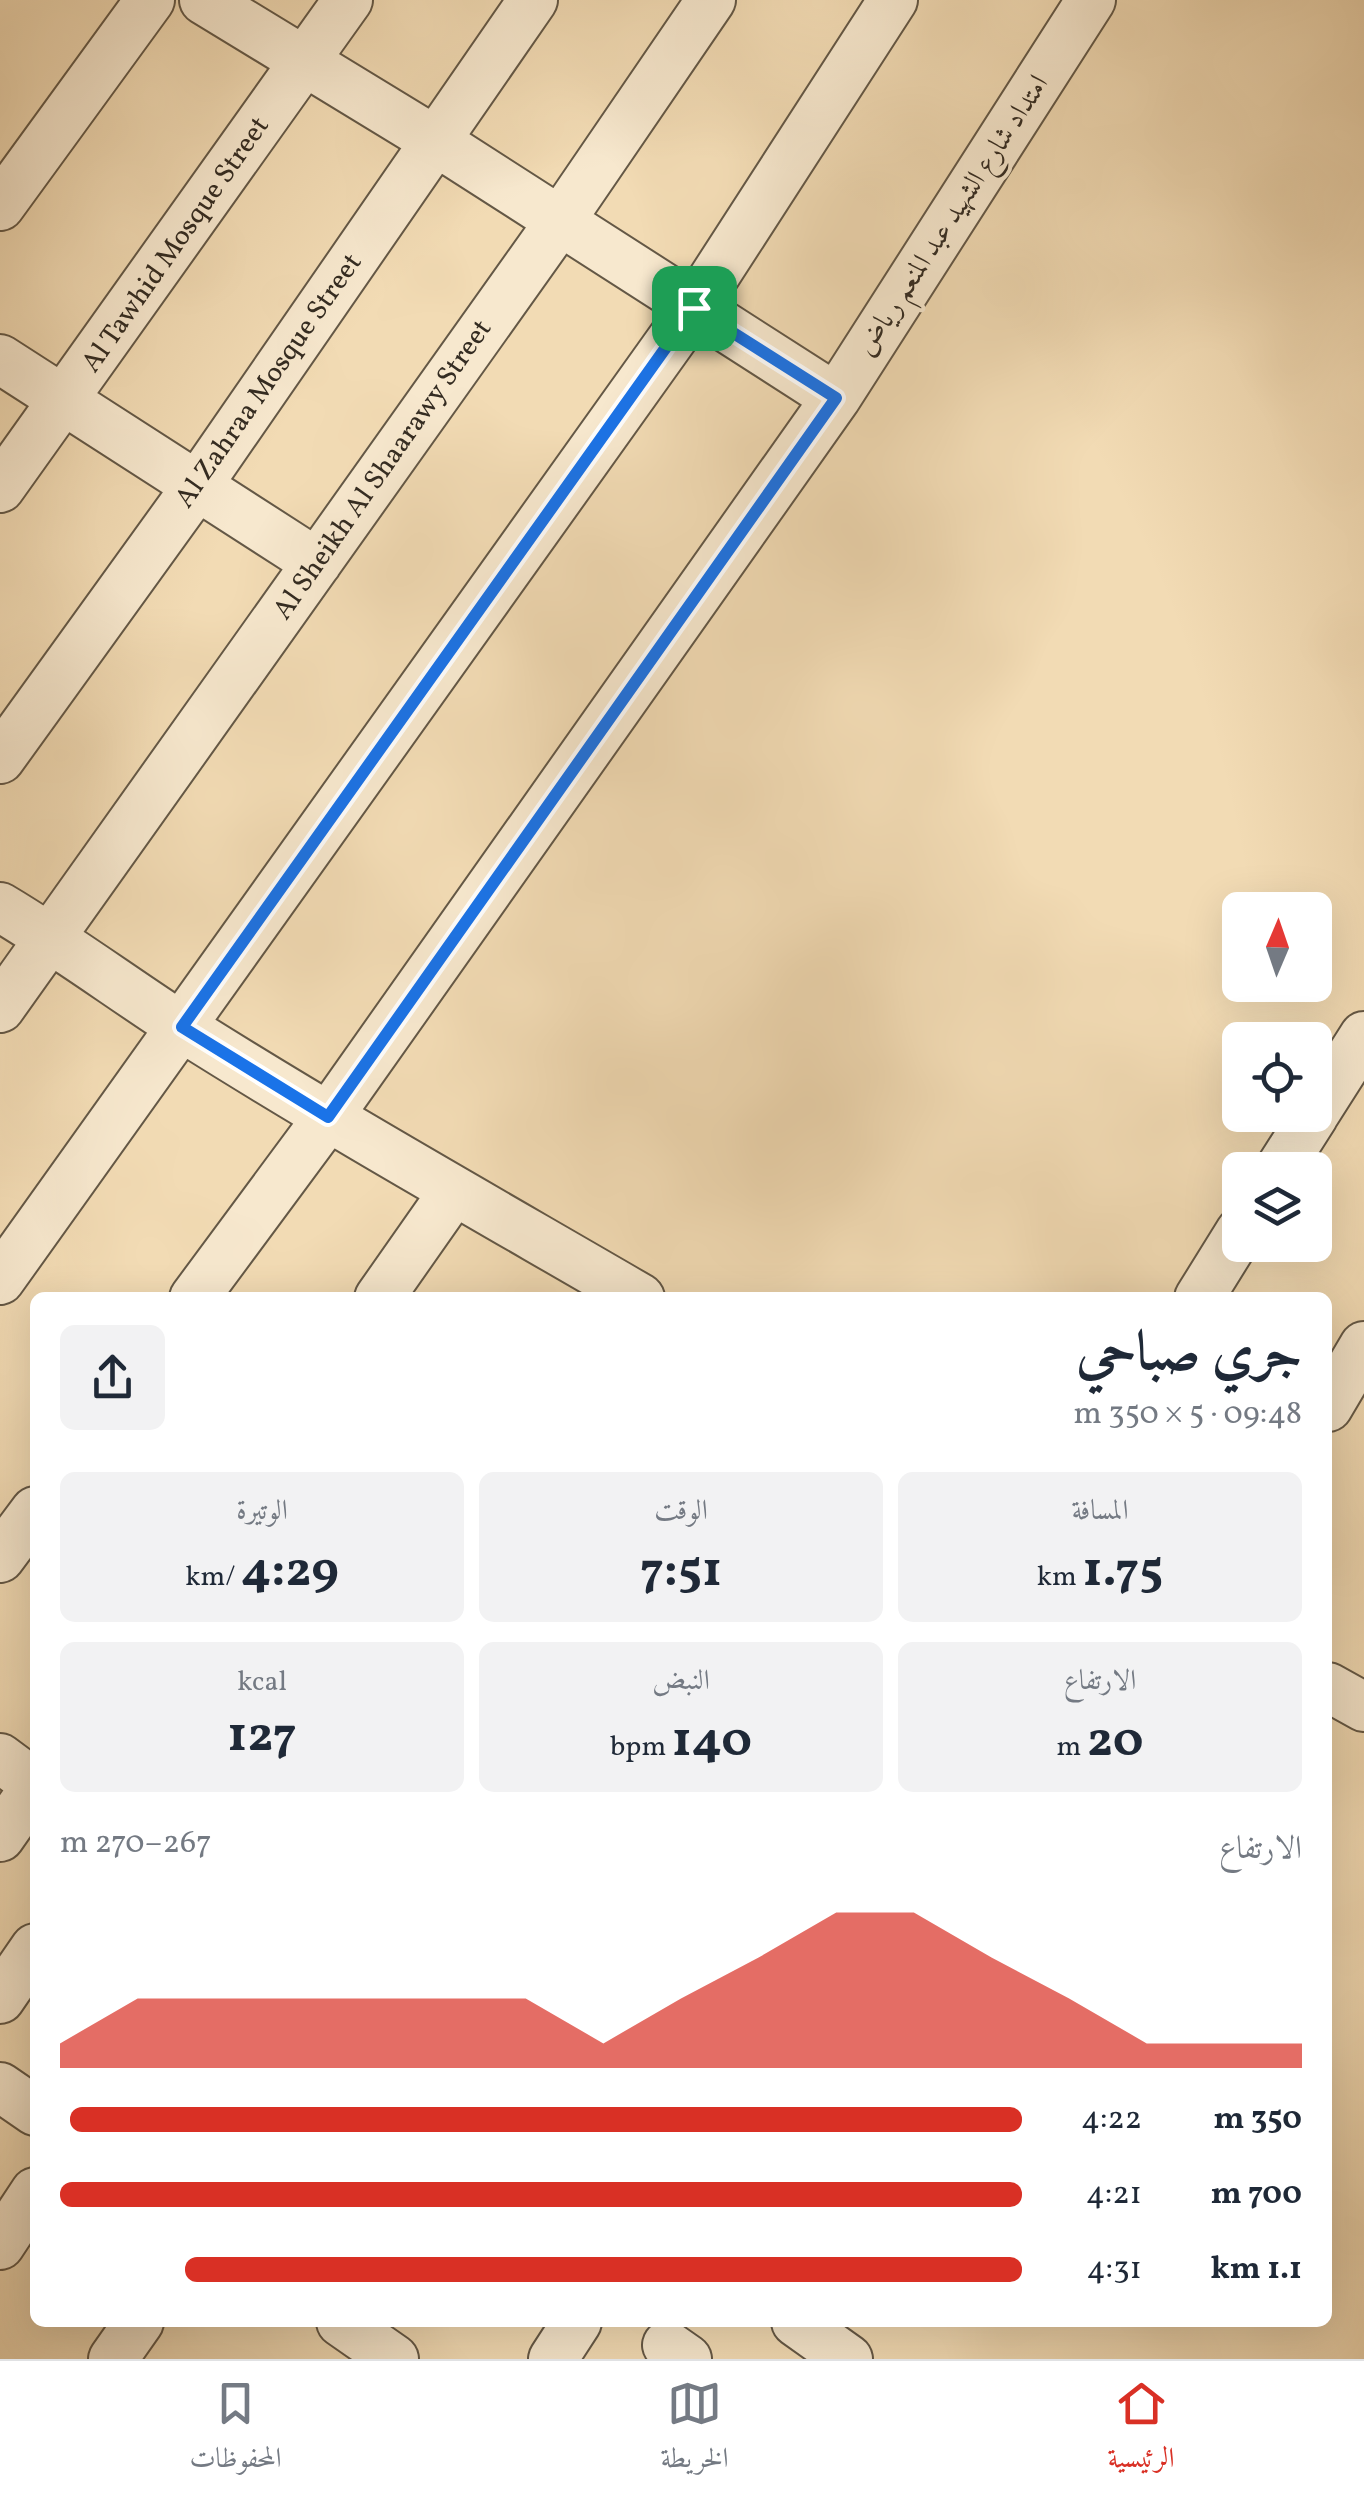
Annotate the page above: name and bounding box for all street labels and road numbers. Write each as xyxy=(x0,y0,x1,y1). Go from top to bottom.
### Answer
street label: امتداد شارع الشهيد عبد المنعم رياض xyxy=(847,68,1063,367)
street label: Al Tawhid Mosque Street xyxy=(73,109,279,381)
street label: Al Zahraa Mosque Street xyxy=(166,246,372,516)
street label: Al Sheikh Al Shaarawy Street xyxy=(264,312,502,628)

